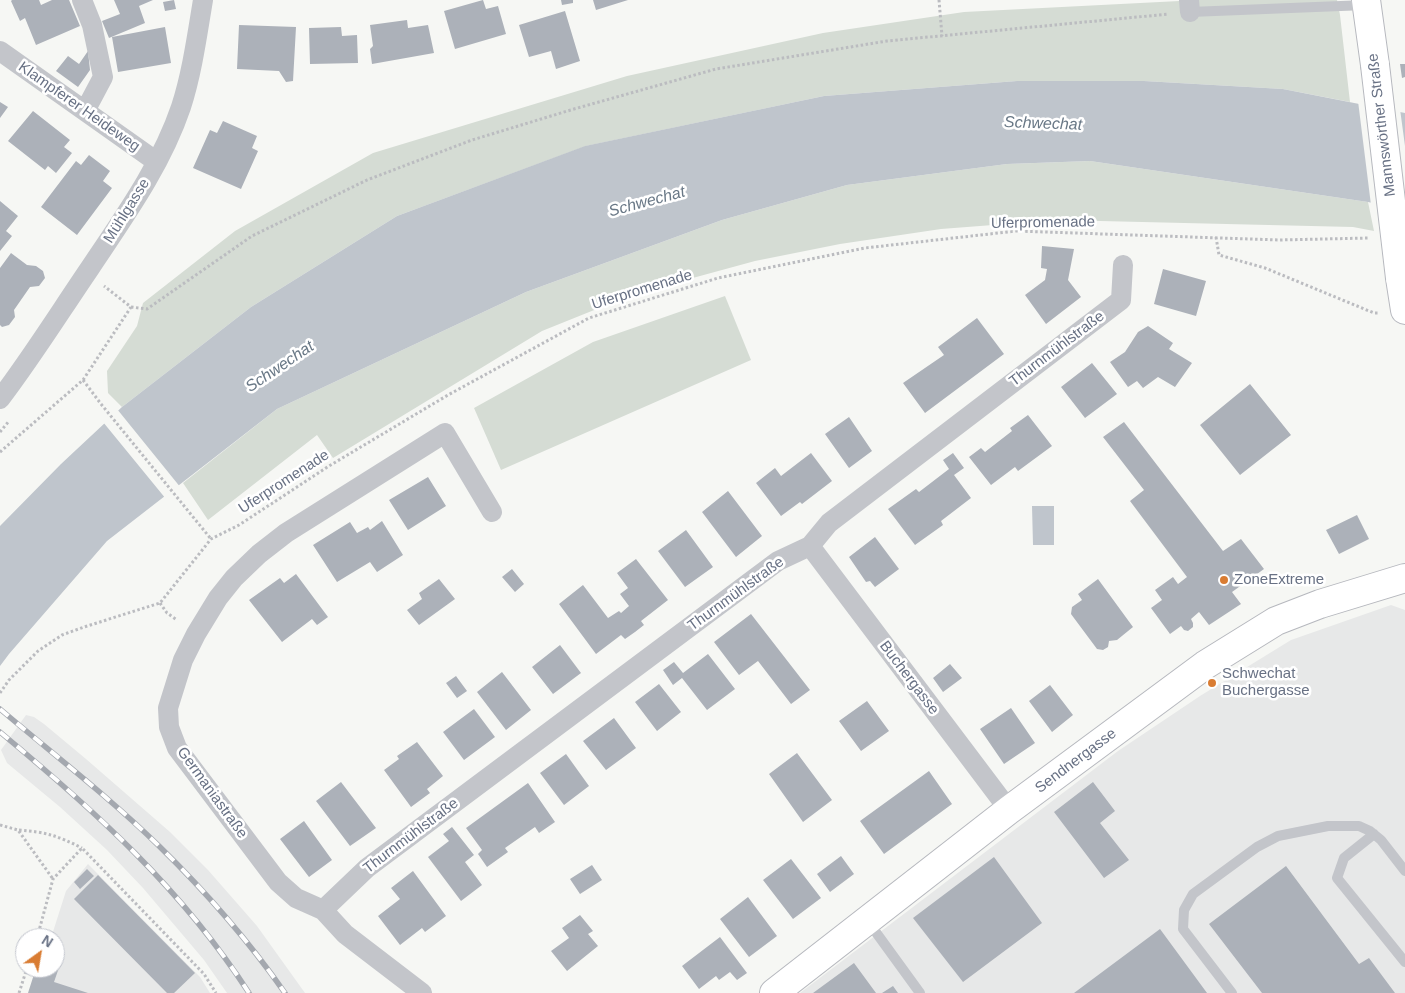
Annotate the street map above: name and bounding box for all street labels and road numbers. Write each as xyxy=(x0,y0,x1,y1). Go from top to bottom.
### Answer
street label: Mannswörther Straße xyxy=(1364,52,1400,198)
street label: Klampferer Heideweg xyxy=(15,58,143,156)
street label: Mühlgasse xyxy=(100,175,154,247)
street label: Uferpromenade xyxy=(991,213,1095,233)
street label: Uferpromenade xyxy=(590,266,694,314)
street label: Thurnmühlstraße xyxy=(1006,307,1108,391)
street label: Uferpromenade xyxy=(235,446,333,518)
street label: Thurnmühlstraße xyxy=(685,553,787,635)
street label: Buchergasse xyxy=(875,638,943,718)
street label: Sendnergasse xyxy=(1032,725,1120,797)
street label: Germaniastraße xyxy=(173,744,251,842)
street label: Thurnmühlstraße xyxy=(360,794,462,878)

